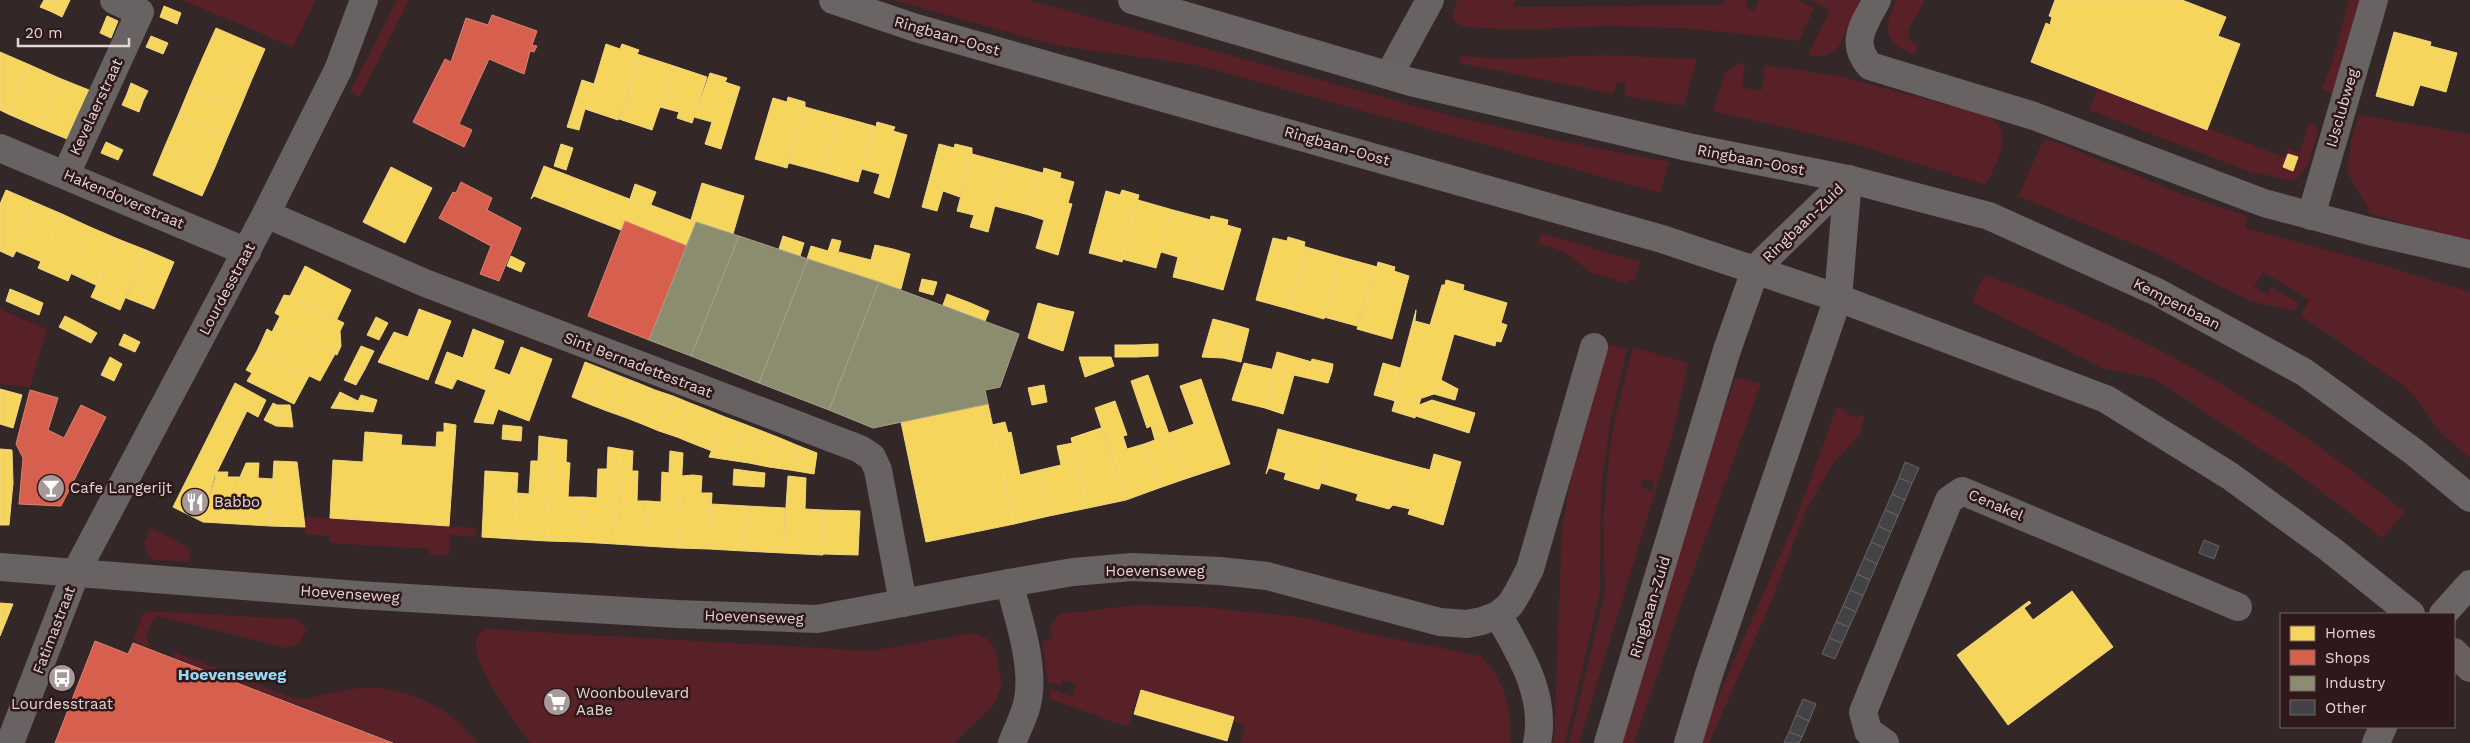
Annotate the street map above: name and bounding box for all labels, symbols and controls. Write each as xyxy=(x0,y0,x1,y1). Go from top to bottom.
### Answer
street label: Ringbaan-Oost xyxy=(892,12,1002,60)
scale bar xyxy=(18,15,129,47)
text: 20 m xyxy=(25,24,63,42)
street label: Kevelaerstraat xyxy=(66,55,127,158)
street label: IJsclubweg xyxy=(2322,67,2362,149)
street label: Ringbaan-Oost xyxy=(1282,122,1392,170)
street label: Ringbaan-Oost xyxy=(1696,141,1807,179)
street label: Hakendoverstraat xyxy=(61,165,188,233)
street label: Ringbaan-Zuid xyxy=(1759,180,1847,266)
street label: Lourdesstraat xyxy=(195,239,259,338)
street label: Kempenbaan xyxy=(2131,274,2223,334)
street label: Sint Bernadettestraat xyxy=(561,328,715,402)
bar icon: Cafe Langerijt xyxy=(36,473,66,503)
place label: Cafe Langerijt xyxy=(70,479,173,497)
street label: Cenakel xyxy=(1966,485,2027,525)
restaurant icon: Babbo xyxy=(180,487,210,517)
place label: Babbo xyxy=(214,493,260,511)
street label: Ringbaan-Zuid xyxy=(1626,554,1674,660)
street label: Hoevenseweg xyxy=(1105,562,1205,580)
street label: Hoevenseweg xyxy=(300,582,400,606)
street label: Fatimastraat xyxy=(29,583,79,676)
street label: Hoevenseweg xyxy=(704,606,804,628)
legend xyxy=(2280,613,2455,728)
text: Homes xyxy=(2325,624,2376,642)
text: Shops xyxy=(2325,649,2370,667)
bus stop icon: Lourdesstraat xyxy=(47,663,77,693)
district label: Hoevenseweg xyxy=(178,665,286,684)
text: Industry xyxy=(2325,674,2386,692)
place label: Woonboulevard AaBe xyxy=(576,684,689,719)
supermarket icon: Woonboulevard AaBe xyxy=(542,687,572,717)
place label: Lourdesstraat xyxy=(11,695,114,713)
text: Other xyxy=(2325,699,2367,717)

